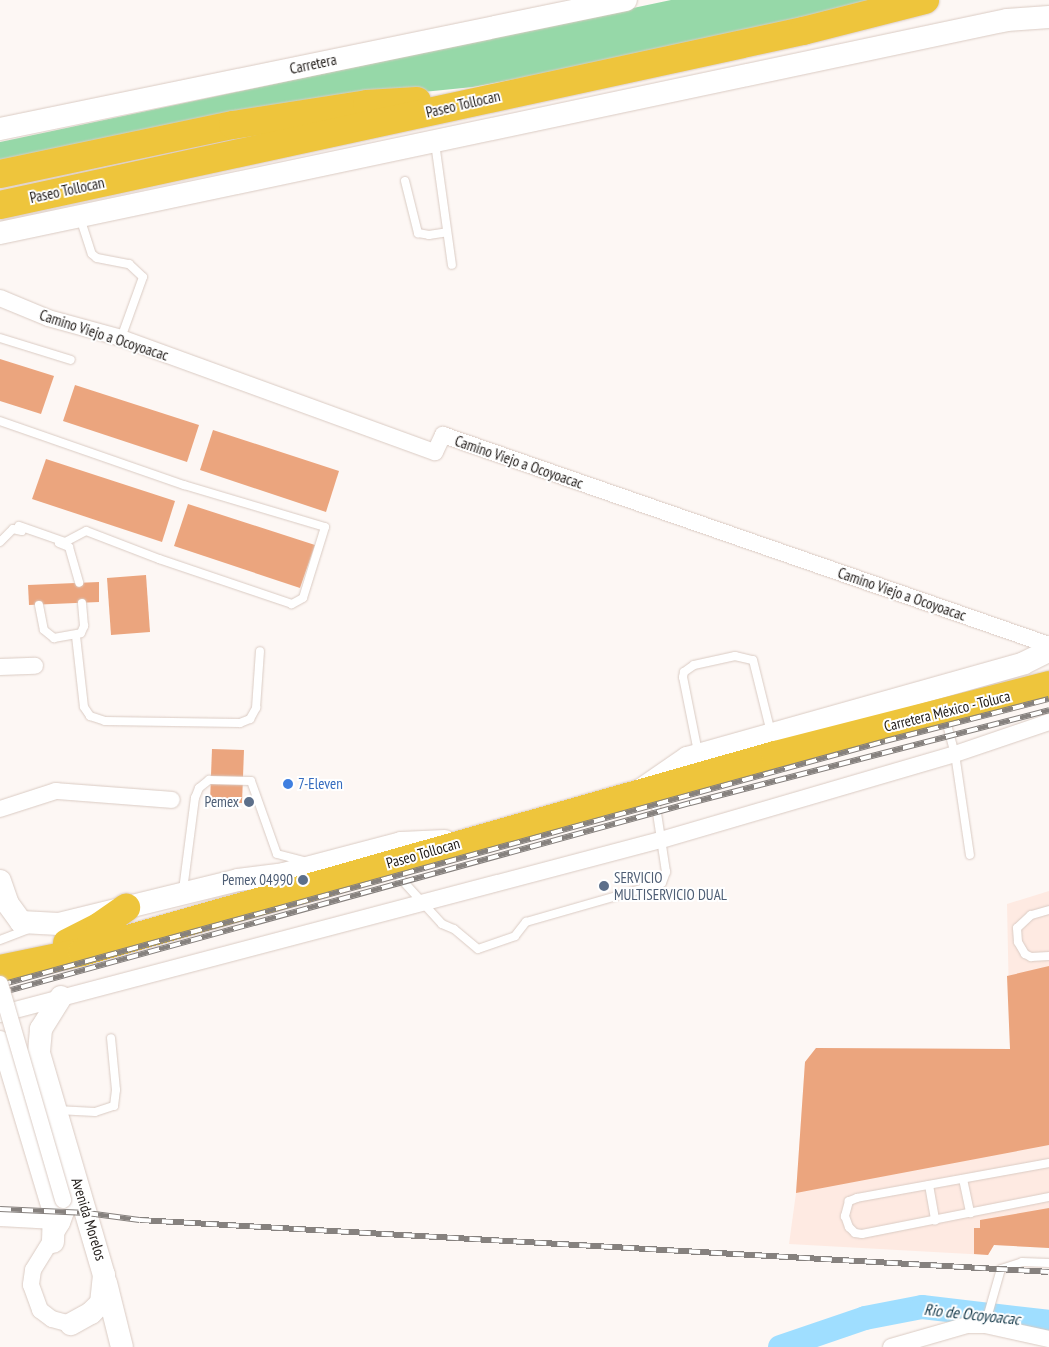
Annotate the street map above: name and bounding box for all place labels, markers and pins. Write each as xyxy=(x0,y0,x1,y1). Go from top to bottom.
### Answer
place label: 7-Eleven xyxy=(298,775,343,793)
marker: 7-Eleven xyxy=(282,778,294,790)
place label: Pemex xyxy=(205,793,239,811)
marker: Pemex xyxy=(243,796,255,808)
place label: SERVICIO MULTISERVICIO DUAL xyxy=(614,868,727,903)
place label: Pemex 04990 xyxy=(222,871,293,889)
marker: Pemex 04990 xyxy=(297,874,309,886)
marker: SERVICIO MULTISERVICIO DUAL xyxy=(598,880,610,892)

